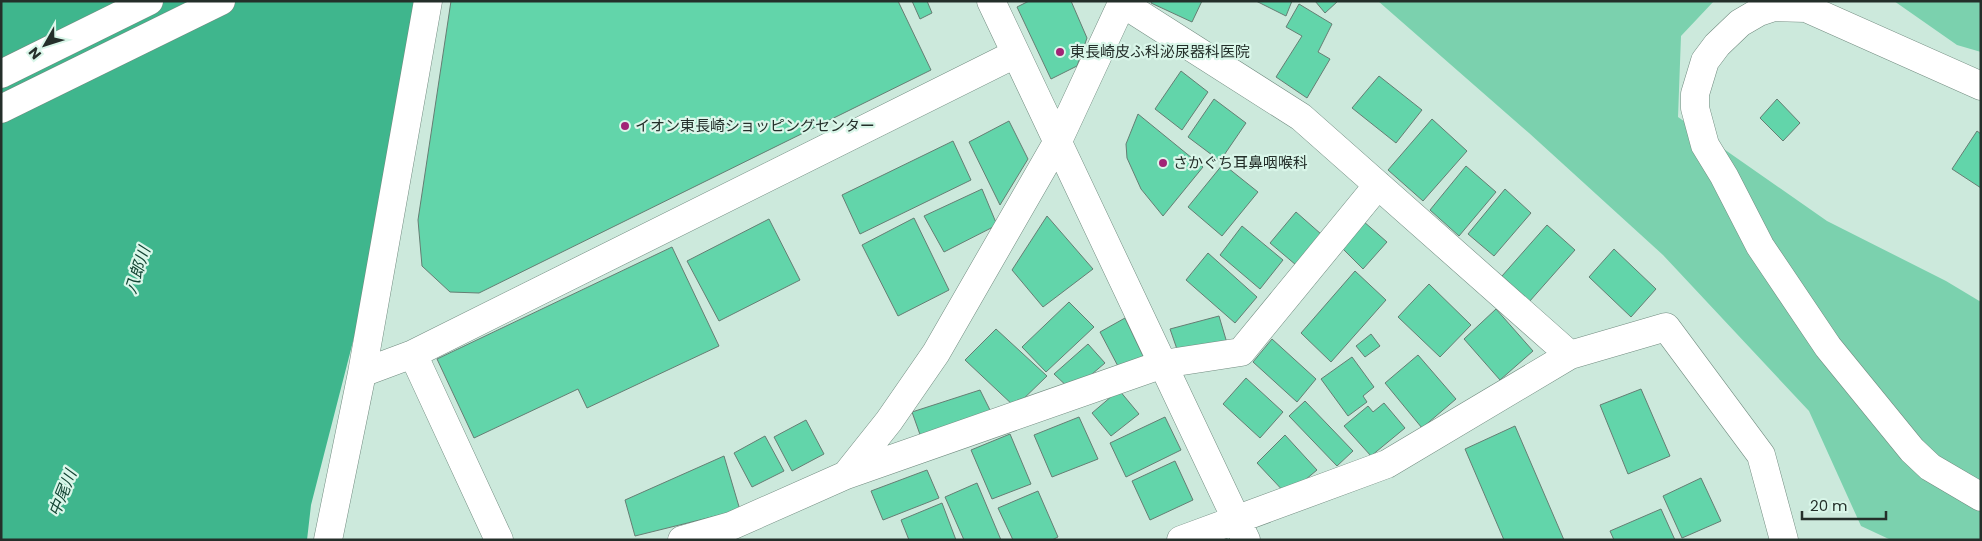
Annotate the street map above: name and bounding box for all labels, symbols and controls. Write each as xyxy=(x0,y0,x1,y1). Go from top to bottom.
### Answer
north arrow xyxy=(20,20,70,70)
place label: 東長崎皮ふ科泌尿器科医院 xyxy=(1070,41,1250,62)
text: N xyxy=(24,43,46,64)
marker: 東長崎皮ふ科泌尿器科医院 xyxy=(1054,46,1066,58)
place label: イオン東長崎ショッピングセンター xyxy=(635,115,875,136)
marker: イオン東長崎ショッピングセンター xyxy=(619,120,631,132)
place label: さかぐち耳鼻咽喉科 xyxy=(1173,152,1308,173)
marker: さかぐち耳鼻咽喉科 xyxy=(1157,157,1169,169)
water label: 八郎川 xyxy=(119,242,156,297)
water label: 中尾川 xyxy=(43,465,83,520)
scale bar xyxy=(1802,488,1886,520)
text: 20 m xyxy=(1810,495,1848,516)

